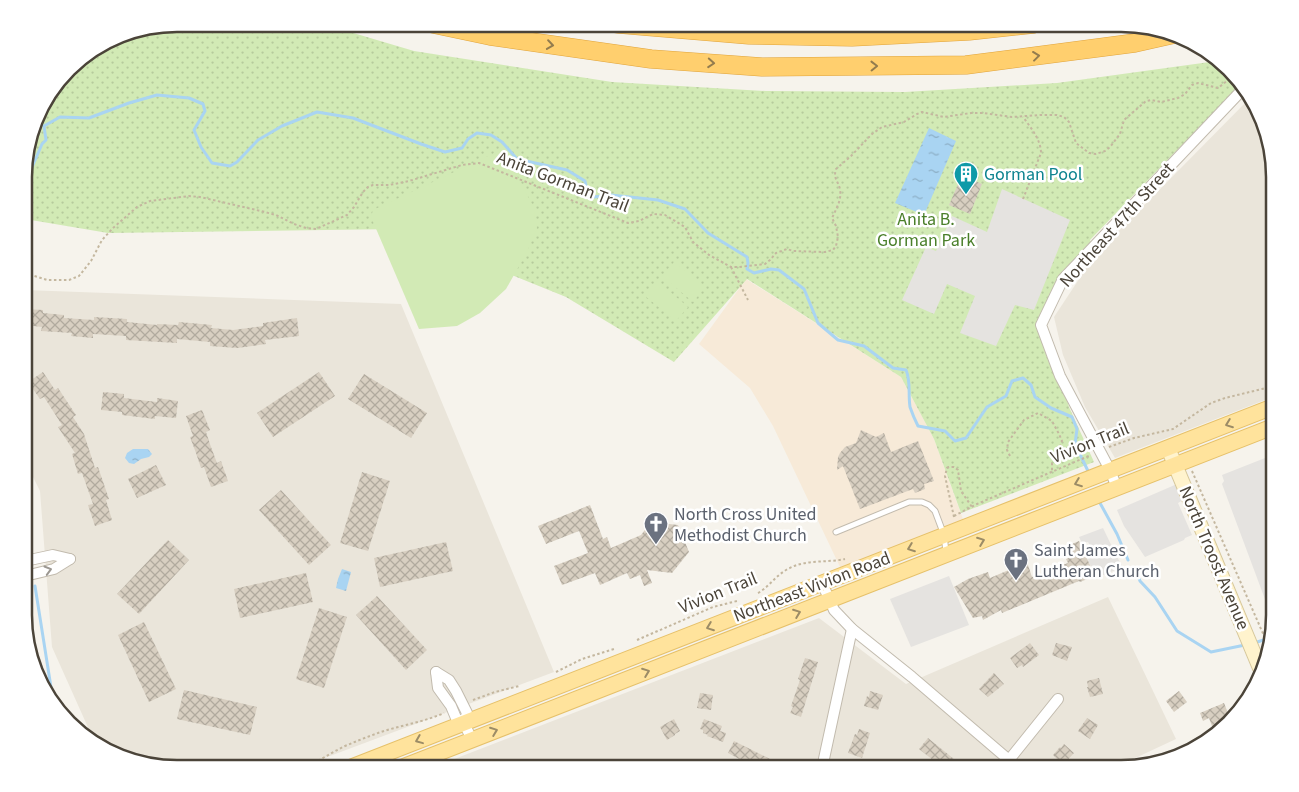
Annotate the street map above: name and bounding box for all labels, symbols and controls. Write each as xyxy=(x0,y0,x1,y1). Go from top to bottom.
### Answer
one-way arrow xyxy=(546,39,554,50)
one-way arrow xyxy=(1032,51,1040,62)
one-way arrow xyxy=(708,57,716,68)
one-way arrow xyxy=(870,61,878,71)
street label: Anita Gorman Trail xyxy=(493,145,633,219)
street label: Northeast 47th Street xyxy=(1054,157,1180,293)
building icon: Gorman Pool xyxy=(953,161,979,195)
place label: Gorman Pool xyxy=(984,162,1082,187)
park label: Anita B. Gorman Park xyxy=(877,207,975,253)
street label: Vivion Trail xyxy=(1047,416,1133,470)
one-way arrow xyxy=(1226,418,1234,428)
one-way arrow xyxy=(1074,476,1083,487)
street label: North Troost Avenue xyxy=(1172,482,1256,634)
place label: North Cross United Methodist Church xyxy=(674,502,817,548)
church icon: North Cross United Methodist Church xyxy=(643,511,669,545)
one-way arrow xyxy=(976,537,985,547)
place label: Saint James Lutheran Church xyxy=(1034,538,1159,584)
one-way arrow xyxy=(907,543,915,553)
street label: Northeast Vivion Road xyxy=(730,545,894,629)
church icon: Saint James Lutheran Church xyxy=(1003,547,1029,581)
one-way arrow xyxy=(44,565,52,575)
street label: Vivion Trail xyxy=(675,566,761,620)
one-way arrow xyxy=(792,609,801,619)
one-way arrow xyxy=(706,620,715,631)
one-way arrow xyxy=(641,668,650,678)
one-way arrow xyxy=(490,727,498,737)
one-way arrow xyxy=(415,734,424,745)

